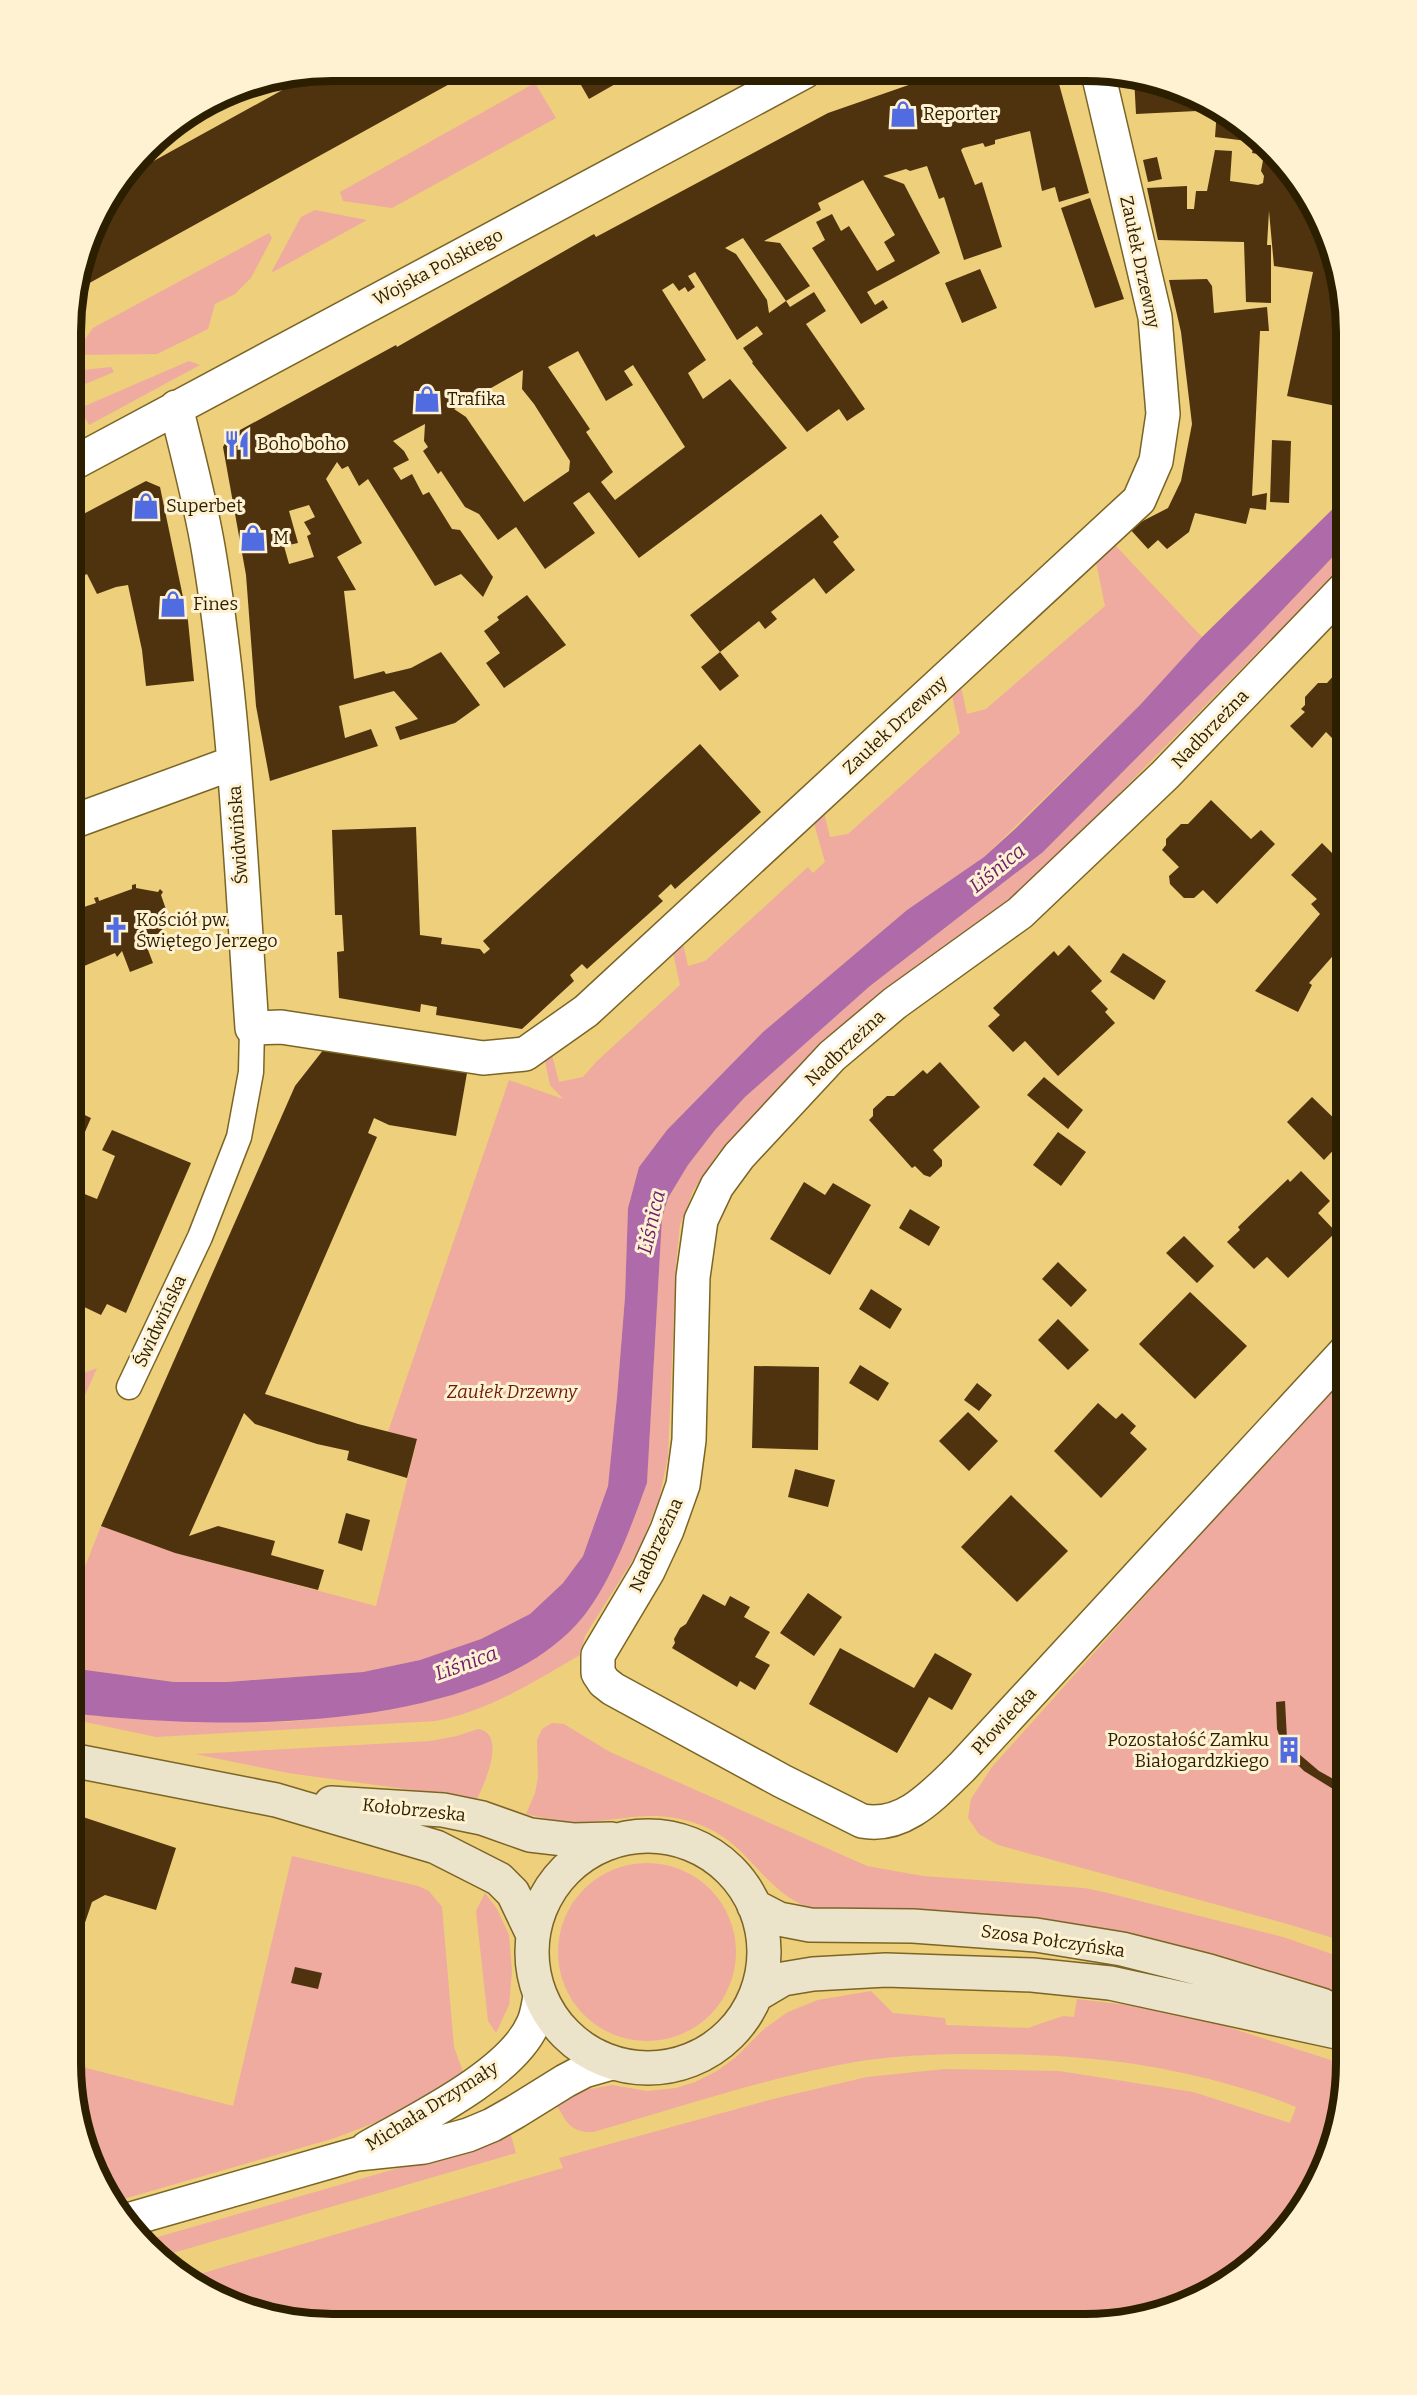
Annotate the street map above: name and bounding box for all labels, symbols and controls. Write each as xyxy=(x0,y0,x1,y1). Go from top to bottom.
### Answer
shop icon: Reporter xyxy=(888,99,918,129)
place label: Reporter xyxy=(923,103,997,125)
street label: Zaułek Drzewny xyxy=(1115,194,1165,331)
street label: Wojska Polskiego xyxy=(369,224,507,310)
shop icon: Trafika xyxy=(412,384,442,414)
place label: Trafika xyxy=(447,388,506,410)
restaurant icon: Boho boho xyxy=(222,429,252,459)
place label: Boho boho xyxy=(257,433,346,455)
shop icon: Superbet xyxy=(131,491,161,521)
place label: Superbet xyxy=(166,495,243,517)
shop icon: M xyxy=(238,523,268,553)
place label: M xyxy=(273,527,289,549)
shop icon: Fines xyxy=(158,589,188,619)
place label: Fines xyxy=(193,593,238,615)
street label: Zaułek Drzewny xyxy=(838,671,952,779)
street label: Nadbrzeżna xyxy=(1167,685,1253,773)
street label: Świdwińska xyxy=(224,785,252,885)
water label: Liśnica xyxy=(964,838,1030,898)
place label: Kościół pw. Świętego Jerzego xyxy=(136,909,278,952)
church icon: Kościół pw. Świętego Jerzego xyxy=(101,915,131,945)
street label: Nadbrzeżna xyxy=(800,1005,890,1091)
water label: Liśnica xyxy=(632,1188,670,1256)
street label: Świdwińska xyxy=(129,1271,191,1371)
park label: Zaułek Drzewny xyxy=(447,1381,578,1403)
street label: Nadbrzeżna xyxy=(625,1494,687,1596)
water label: Liśnica xyxy=(432,1641,500,1685)
street label: Płowiecka xyxy=(967,1682,1041,1759)
place label: Pozostałość Zamku Białogardzkiego xyxy=(1107,1729,1269,1772)
building icon: Pozostałość Zamku Białogardzkiego xyxy=(1274,1735,1304,1765)
street label: Kołobrzeska xyxy=(361,1794,467,1826)
street label: Szosa Połczyńska xyxy=(980,1920,1127,1962)
street label: Michała Drzymały xyxy=(362,2056,503,2156)

